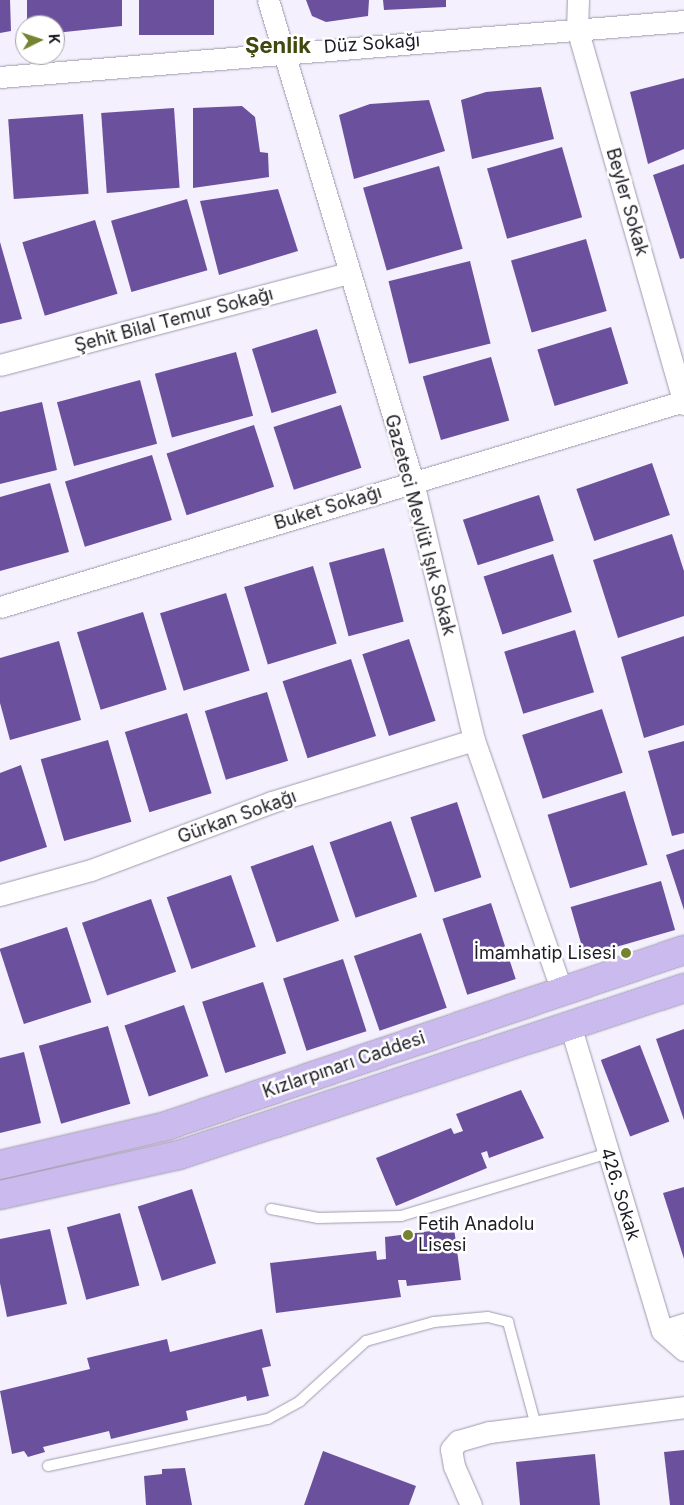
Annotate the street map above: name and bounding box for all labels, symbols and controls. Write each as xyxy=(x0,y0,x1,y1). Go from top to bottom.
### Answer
north arrow xyxy=(15,15,65,65)
street label: Düz Sokağı xyxy=(323,30,421,58)
text: K xyxy=(46,33,63,45)
district label: Şenlik xyxy=(245,33,311,59)
street label: Beyler Sokak xyxy=(601,146,653,258)
street label: Şehit Bilal Temur Sokağı xyxy=(72,283,276,357)
street label: Gazeteci Mevlüt Işık Sokak xyxy=(380,412,460,638)
street label: Buket Sokağı xyxy=(272,481,384,535)
street label: Gürkan Sokağı xyxy=(175,786,299,848)
place label: İmamhatip Lisesi xyxy=(474,942,616,964)
marker: İmamhatip Lisesi xyxy=(620,947,632,959)
street label: Kızlarpınarı Caddesi xyxy=(260,1027,428,1103)
street label: 426. Sokak xyxy=(596,1145,644,1243)
place label: Fetih Anadolu Lisesi xyxy=(418,1214,534,1256)
marker: Fetih Anadolu Lisesi xyxy=(402,1229,414,1241)

